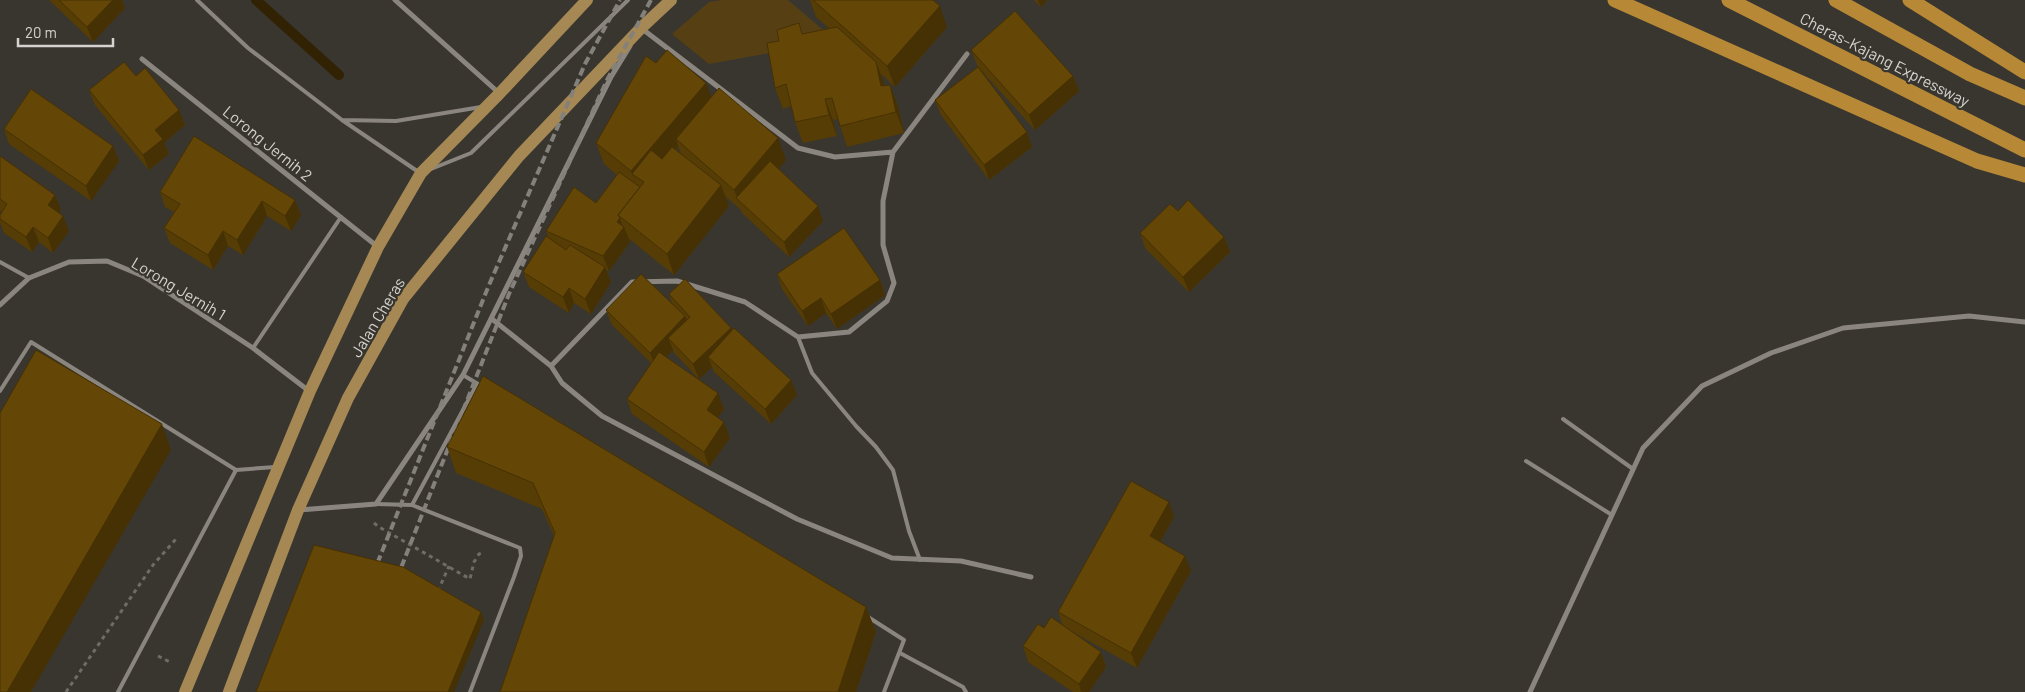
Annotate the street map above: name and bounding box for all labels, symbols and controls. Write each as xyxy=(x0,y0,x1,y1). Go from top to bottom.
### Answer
street label: Cheras–Kajang Expressway xyxy=(1797,8,1974,110)
scale bar xyxy=(18,15,112,47)
text: 20 m xyxy=(25,23,57,41)
street label: Lorong Jernih 2 xyxy=(220,101,316,185)
street label: Lorong Jernih 1 xyxy=(129,252,229,324)
street label: Jalan Cheras xyxy=(346,274,408,360)

